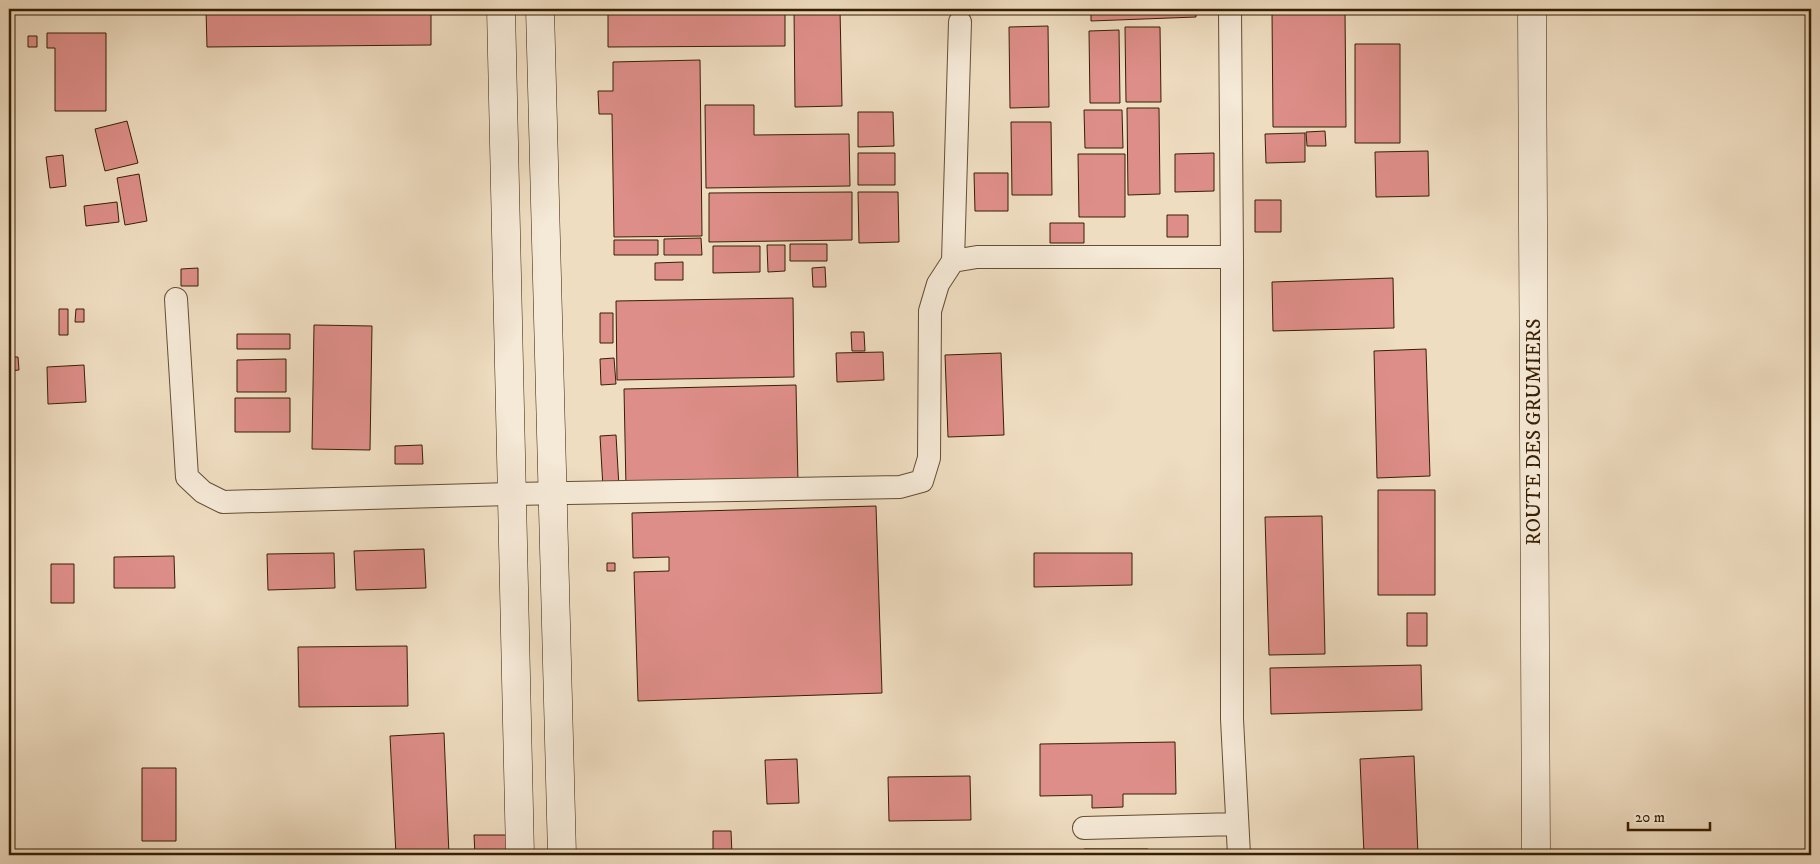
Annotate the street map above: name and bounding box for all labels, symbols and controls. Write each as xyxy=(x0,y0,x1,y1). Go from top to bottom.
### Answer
street label: ROUTE DES GRUMIERS xyxy=(1522,319,1547,545)
scale bar xyxy=(1628,799,1710,831)
text: 20 m xyxy=(1635,808,1665,827)

